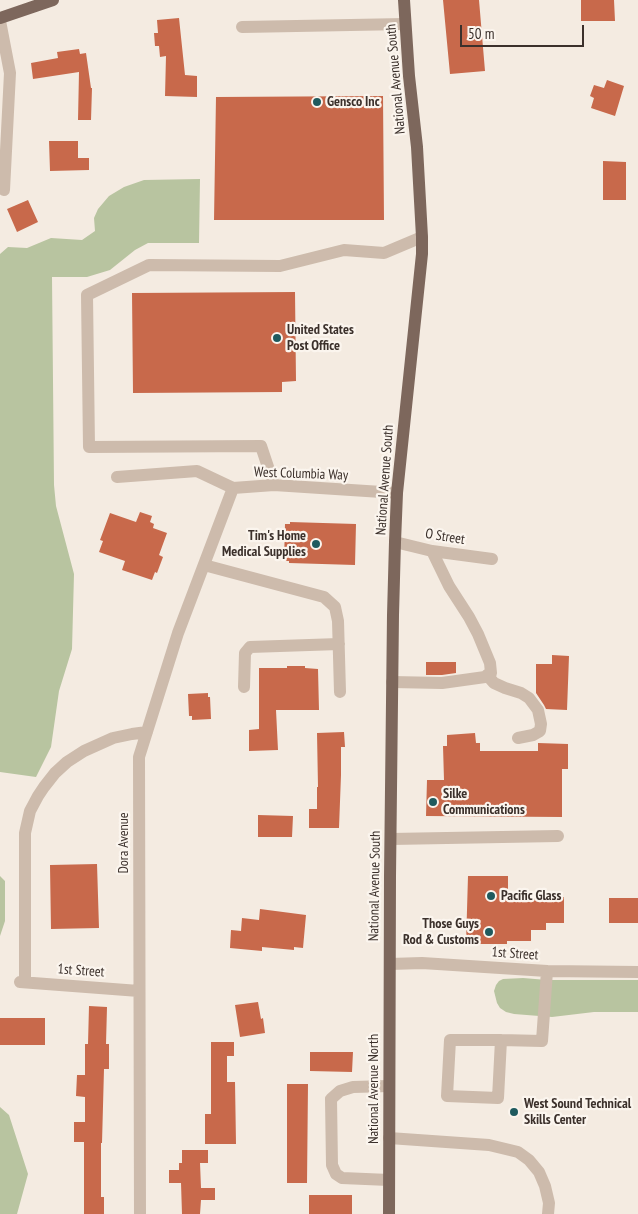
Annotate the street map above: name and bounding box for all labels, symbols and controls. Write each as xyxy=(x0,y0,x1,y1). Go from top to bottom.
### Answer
scale bar xyxy=(463,15,587,47)
street label: National Avenue South xyxy=(383,23,409,135)
text: 50 m xyxy=(468,24,494,43)
place label: Gensco Inc xyxy=(327,94,380,110)
marker: Gensco Inc xyxy=(311,96,323,108)
place label: United States Post Office xyxy=(287,322,354,354)
marker: United States Post Office xyxy=(271,332,283,344)
street label: National Avenue South xyxy=(373,424,397,536)
street label: West Columbia Way xyxy=(254,464,348,484)
street label: O Street xyxy=(424,526,466,548)
place label: Tim's Home Medical Supplies xyxy=(222,528,306,560)
marker: Tim's Home Medical Supplies xyxy=(310,538,322,550)
place label: Silke Communications xyxy=(443,786,525,819)
marker: Silke Communications xyxy=(427,796,439,808)
street label: Dora Avenue xyxy=(116,812,132,874)
street label: National Avenue South xyxy=(366,831,384,941)
place label: Pacific Glass xyxy=(501,888,561,904)
marker: Pacific Glass xyxy=(485,890,497,902)
place label: Those Guys Rod & Customs xyxy=(403,916,479,949)
marker: Those Guys Rod & Customs xyxy=(483,926,495,938)
street label: 1st Street xyxy=(491,944,539,964)
street label: 1st Street xyxy=(57,961,105,981)
street label: National Avenue North xyxy=(366,1034,382,1144)
place label: West Sound Technical Skills Center xyxy=(524,1096,631,1128)
marker: West Sound Technical Skills Center xyxy=(508,1106,520,1118)

